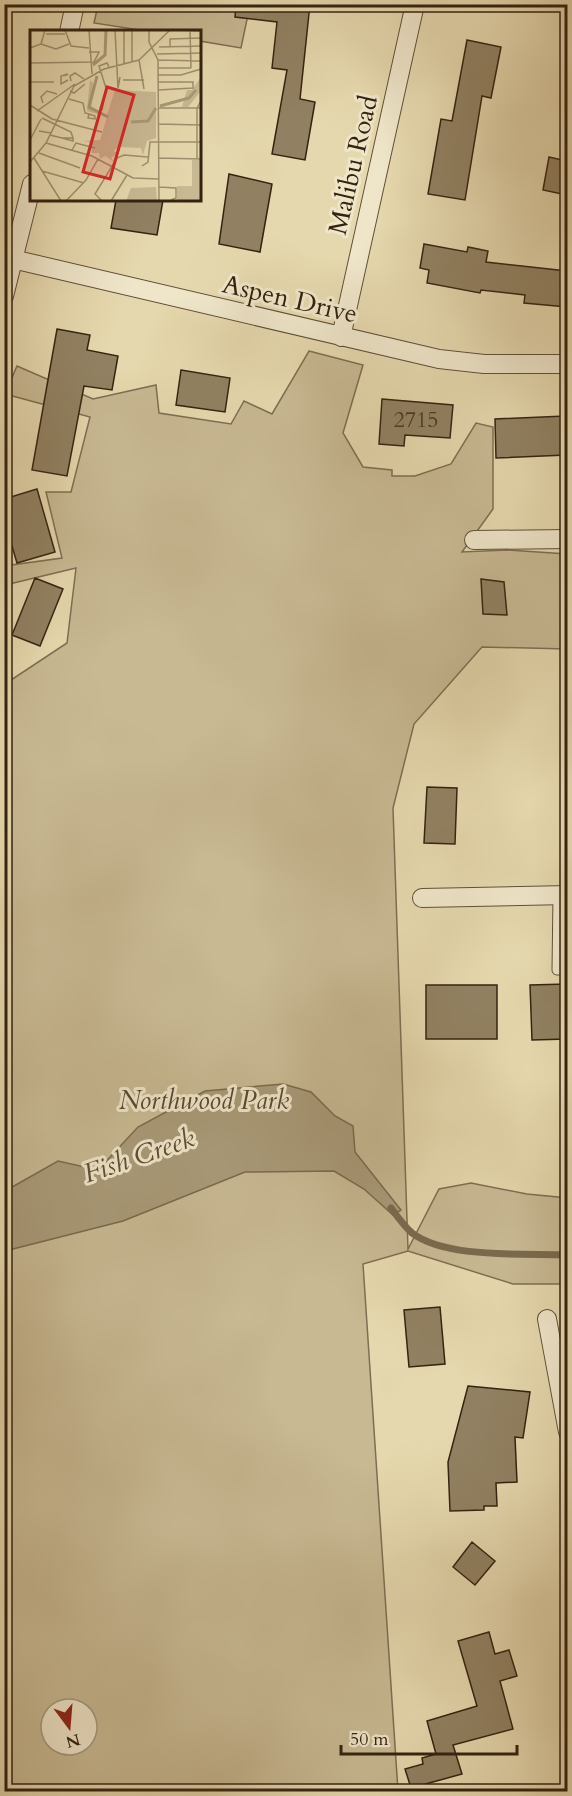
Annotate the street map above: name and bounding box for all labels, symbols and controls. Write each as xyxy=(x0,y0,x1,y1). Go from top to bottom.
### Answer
inset map xyxy=(30,30,201,201)
street label: Malibu Road xyxy=(320,92,386,238)
street label: Aspen Drive xyxy=(219,266,361,332)
house number: 2715 xyxy=(393,405,439,435)
park label: Northwood Park xyxy=(119,1083,289,1118)
water label: Fish Creek xyxy=(78,1120,200,1192)
north arrow xyxy=(39,1697,99,1757)
scale bar xyxy=(341,1718,516,1756)
text: 50 m xyxy=(350,1727,389,1752)
text: N xyxy=(63,1728,83,1753)

